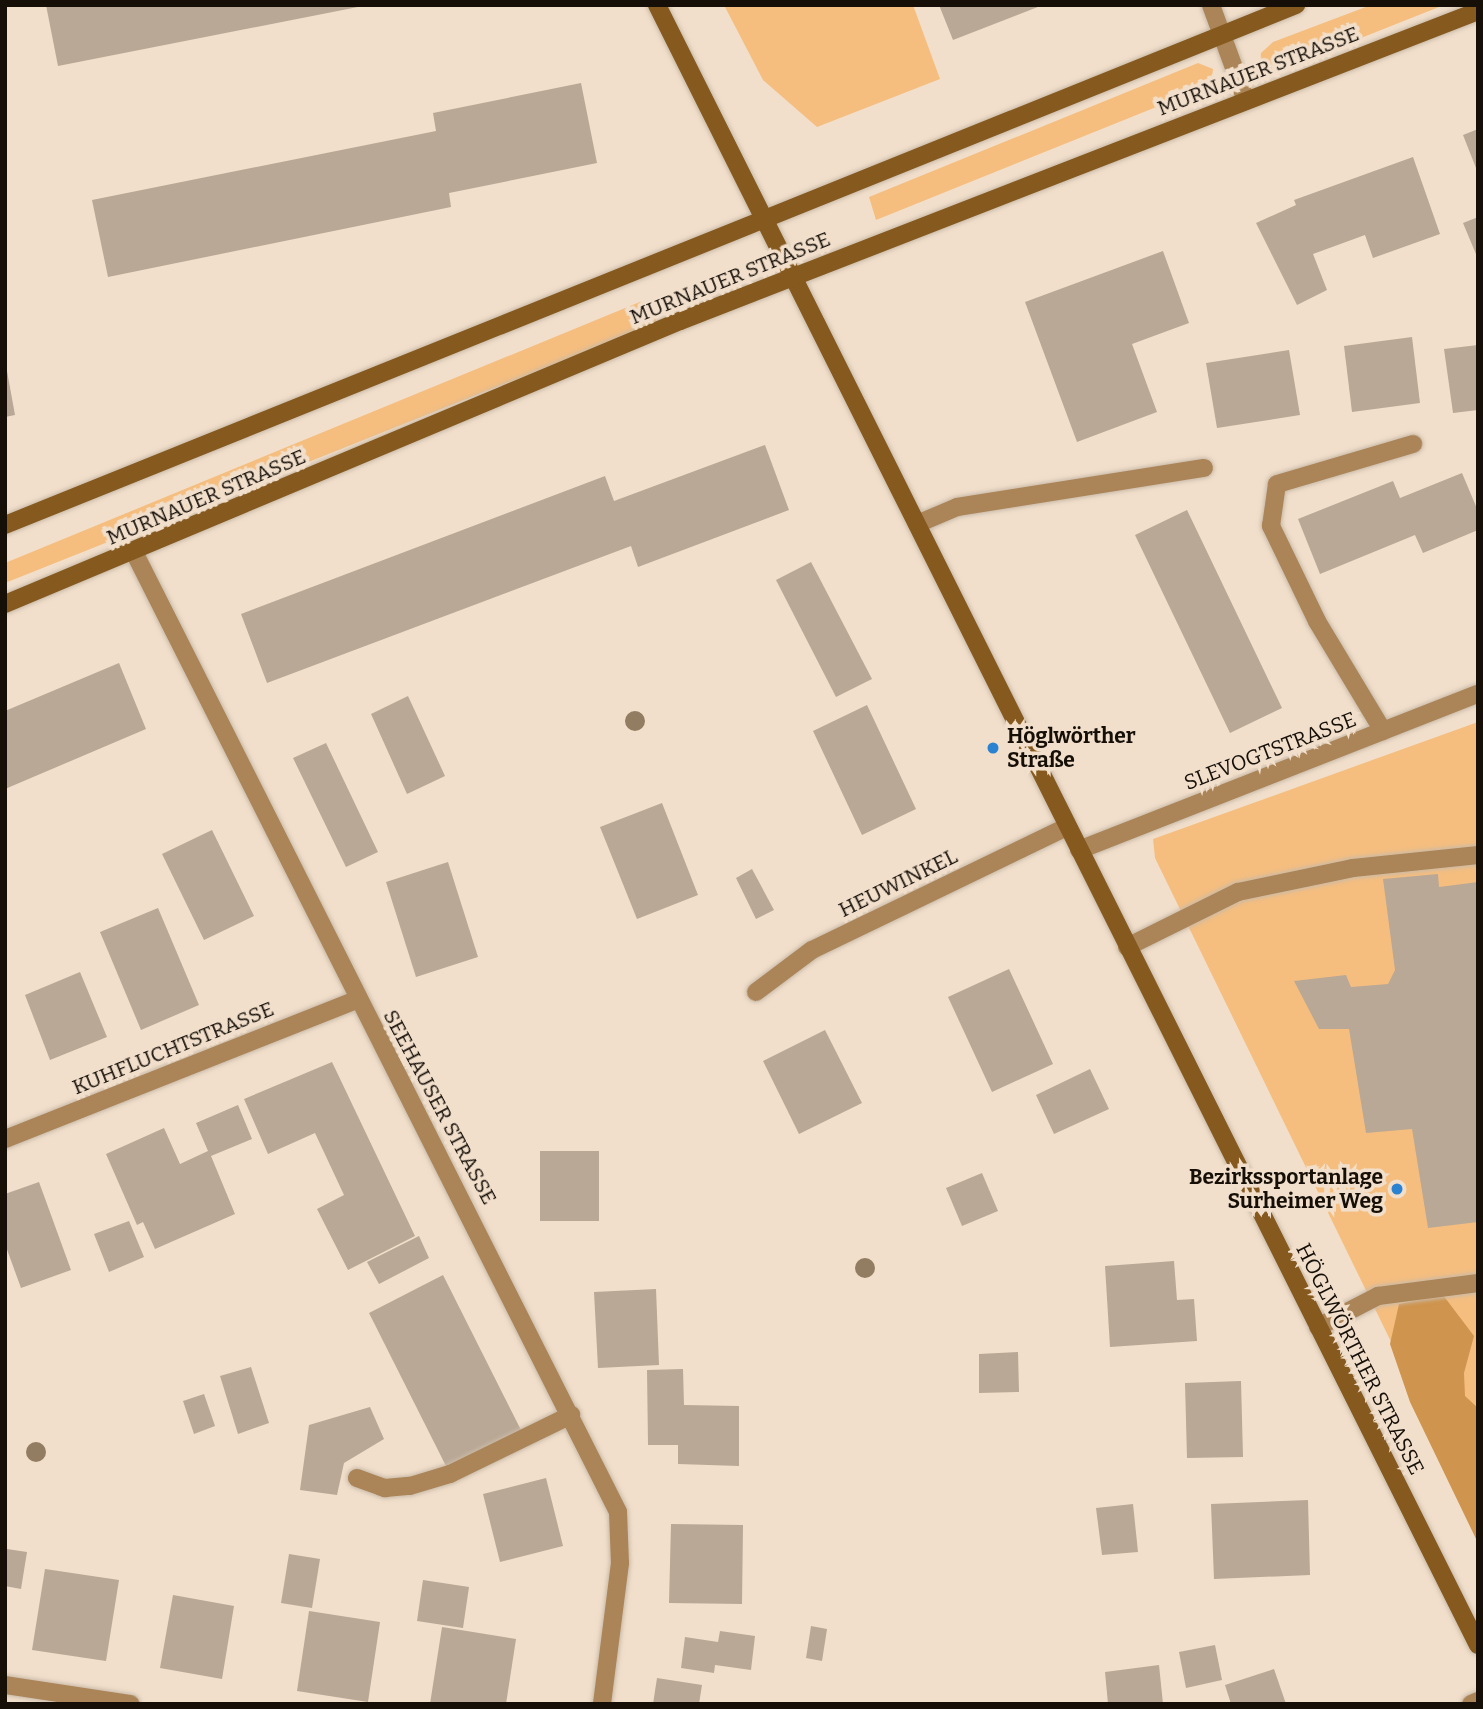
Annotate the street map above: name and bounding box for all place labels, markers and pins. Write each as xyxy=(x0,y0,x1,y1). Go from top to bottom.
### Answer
place label: Höglwörther Straße xyxy=(1007,723,1136,773)
marker: Höglwörther Straße xyxy=(985,740,1001,756)
place label: Bezirkssportanlage Surheimer Weg xyxy=(1189,1164,1383,1214)
marker: Bezirkssportanlage Surheimer Weg xyxy=(1389,1181,1405,1197)

